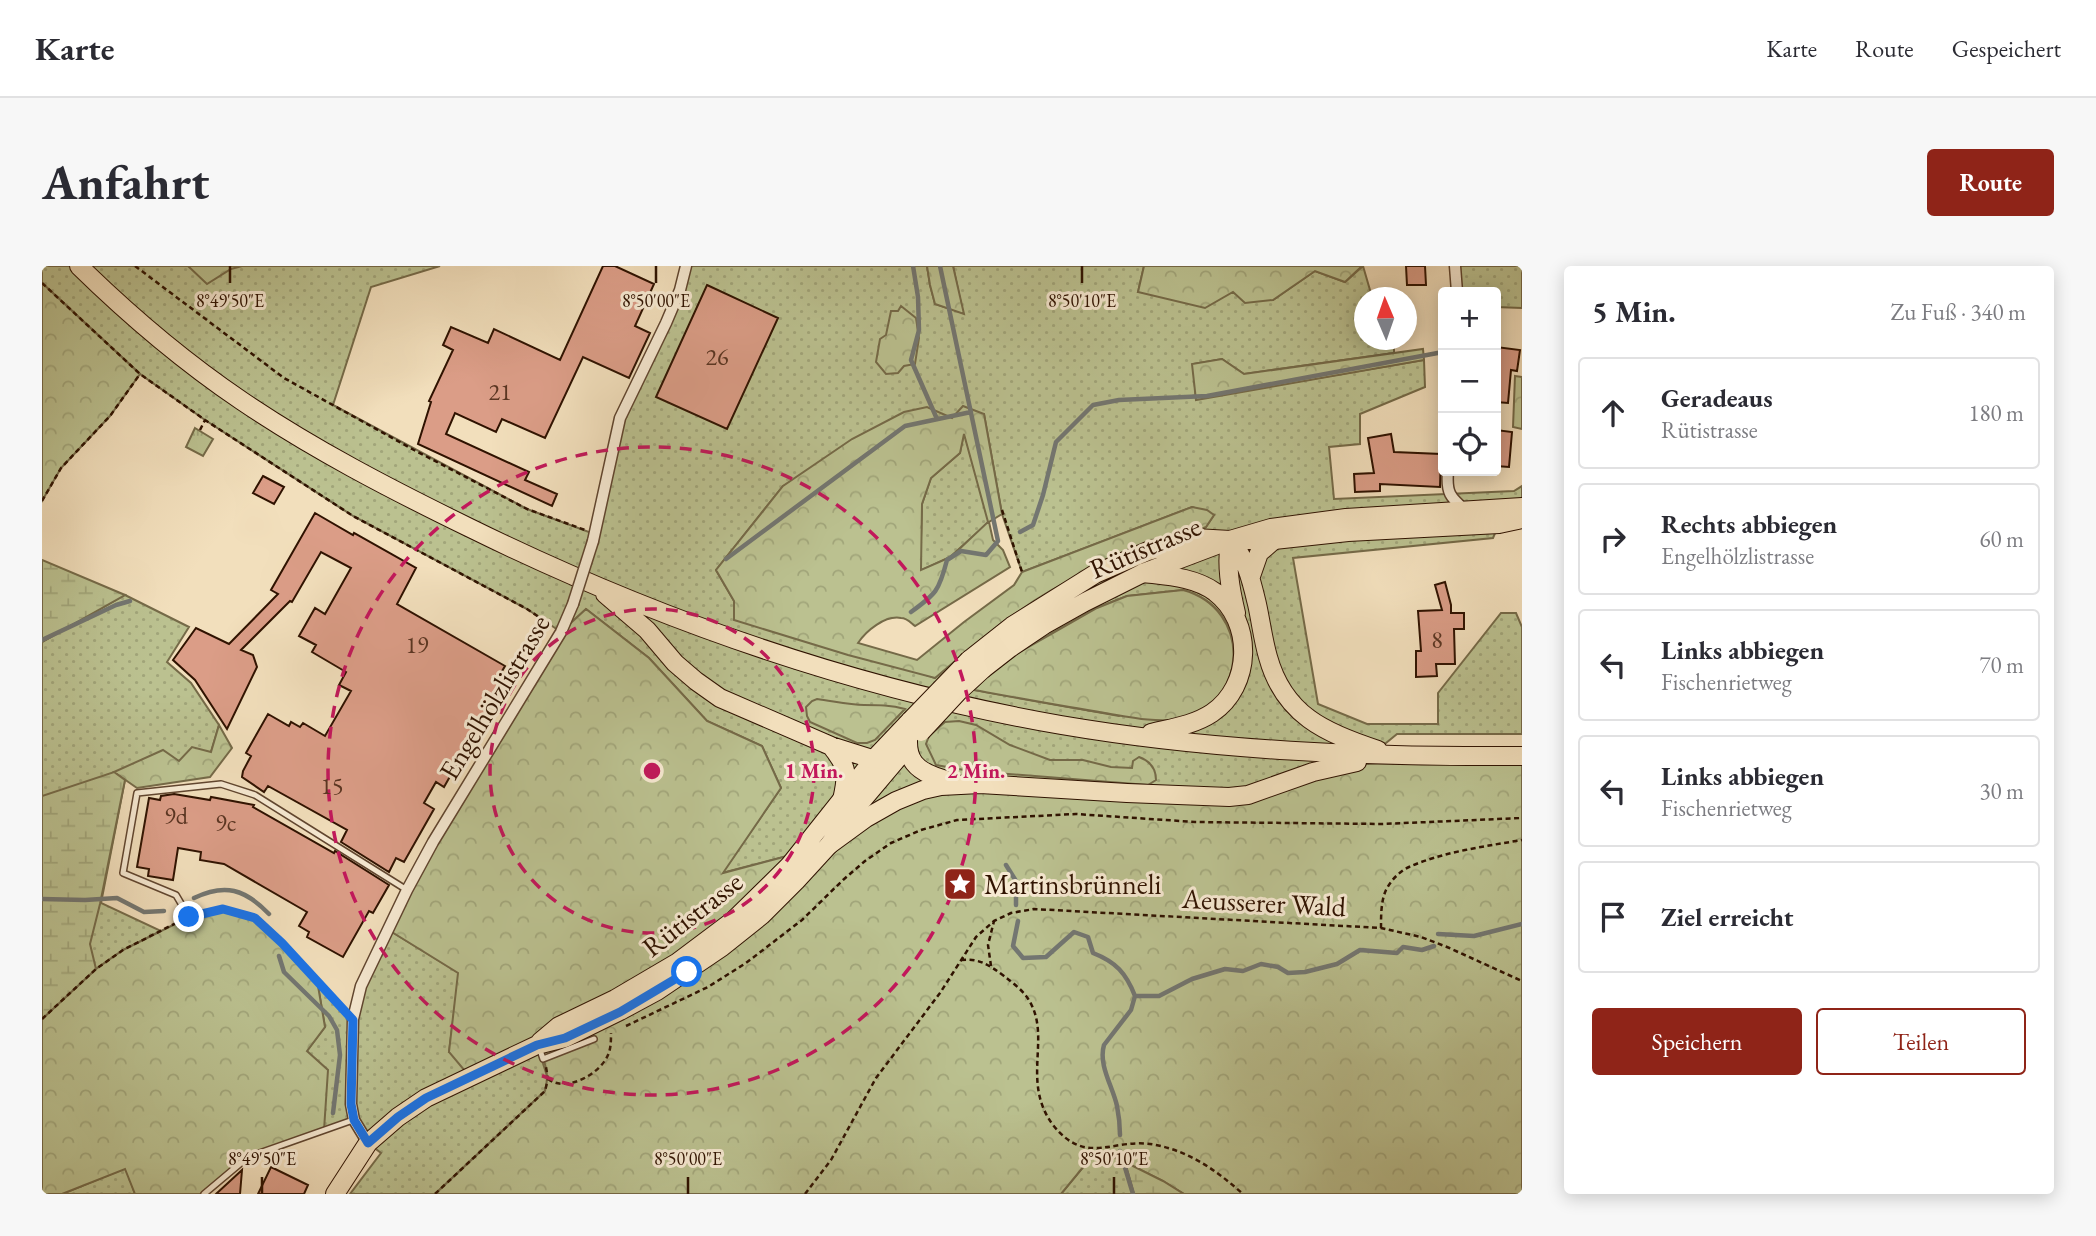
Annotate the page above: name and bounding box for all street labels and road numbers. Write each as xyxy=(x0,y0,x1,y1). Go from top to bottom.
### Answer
street label: Rütistrasse xyxy=(1084,507,1206,587)
street label: Engelhölzlistrasse xyxy=(431,608,557,786)
street label: Rütistrasse xyxy=(635,864,750,964)
street label: Aeusserer Wald xyxy=(1180,880,1348,924)

